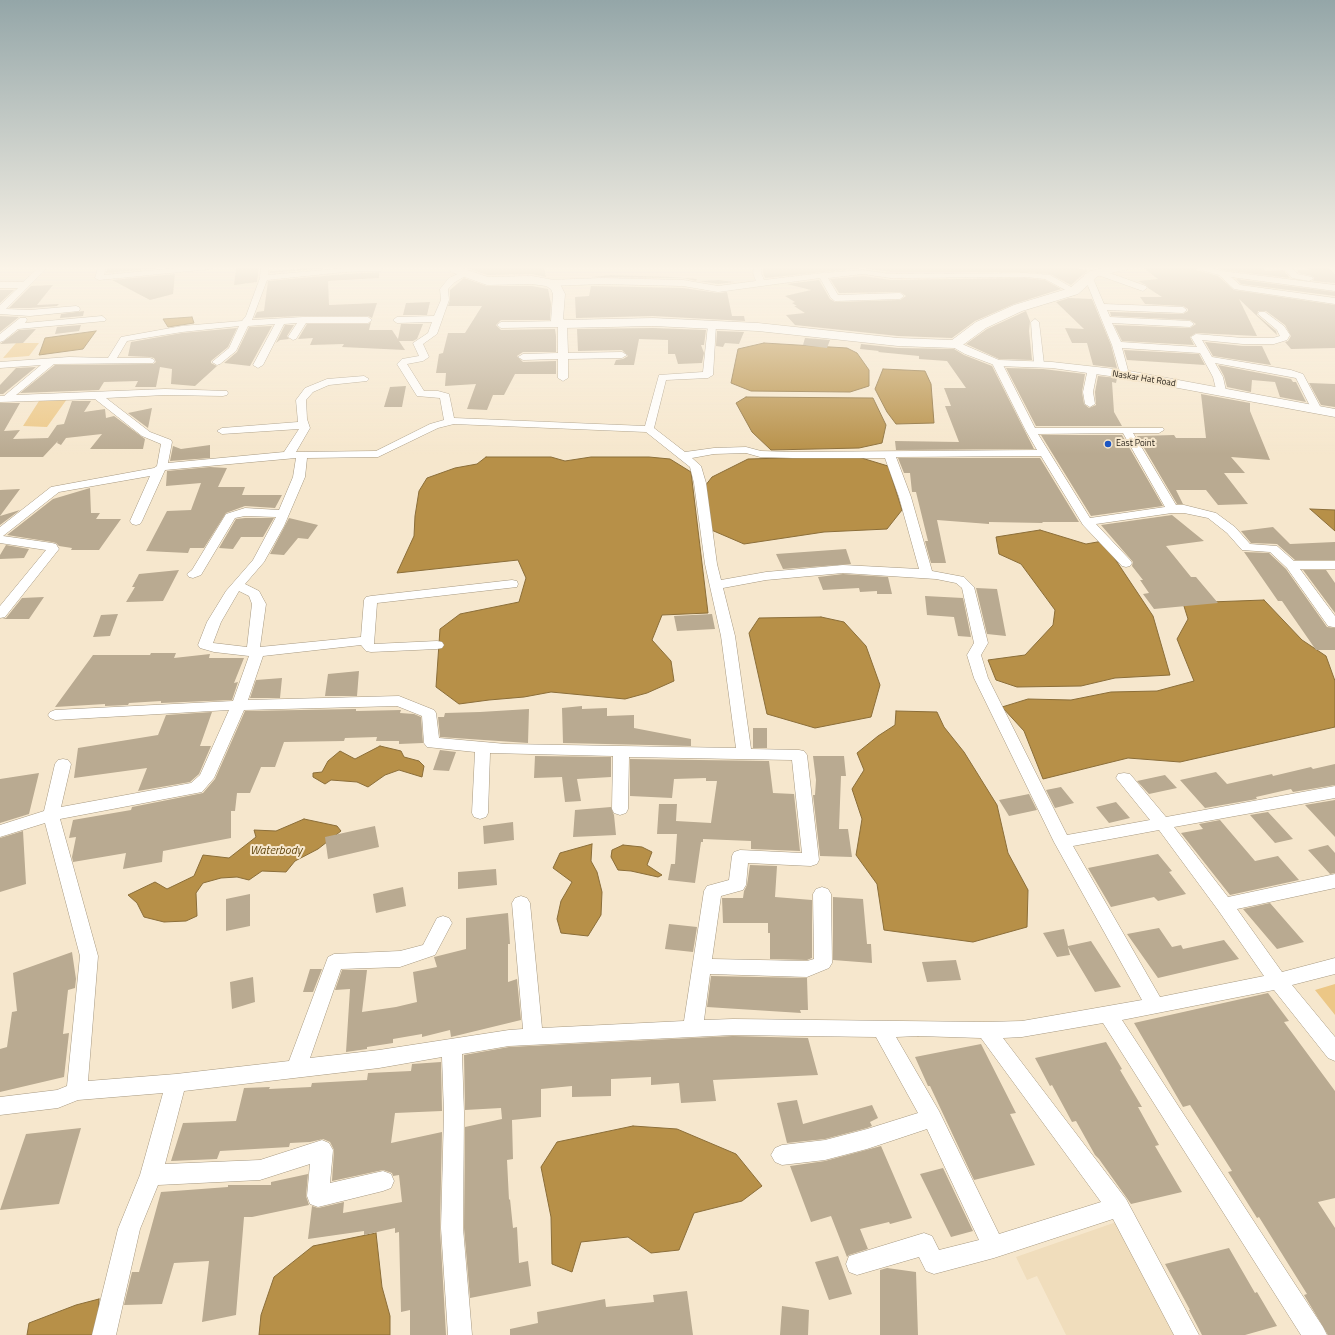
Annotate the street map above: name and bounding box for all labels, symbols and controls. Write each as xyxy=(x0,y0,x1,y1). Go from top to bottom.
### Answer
street label: Naskar Hat Road xyxy=(1112,369,1176,389)
marker: East Point xyxy=(1103,439,1113,449)
place label: East Point xyxy=(1116,439,1155,449)
water label: Waterbody xyxy=(250,844,302,858)

